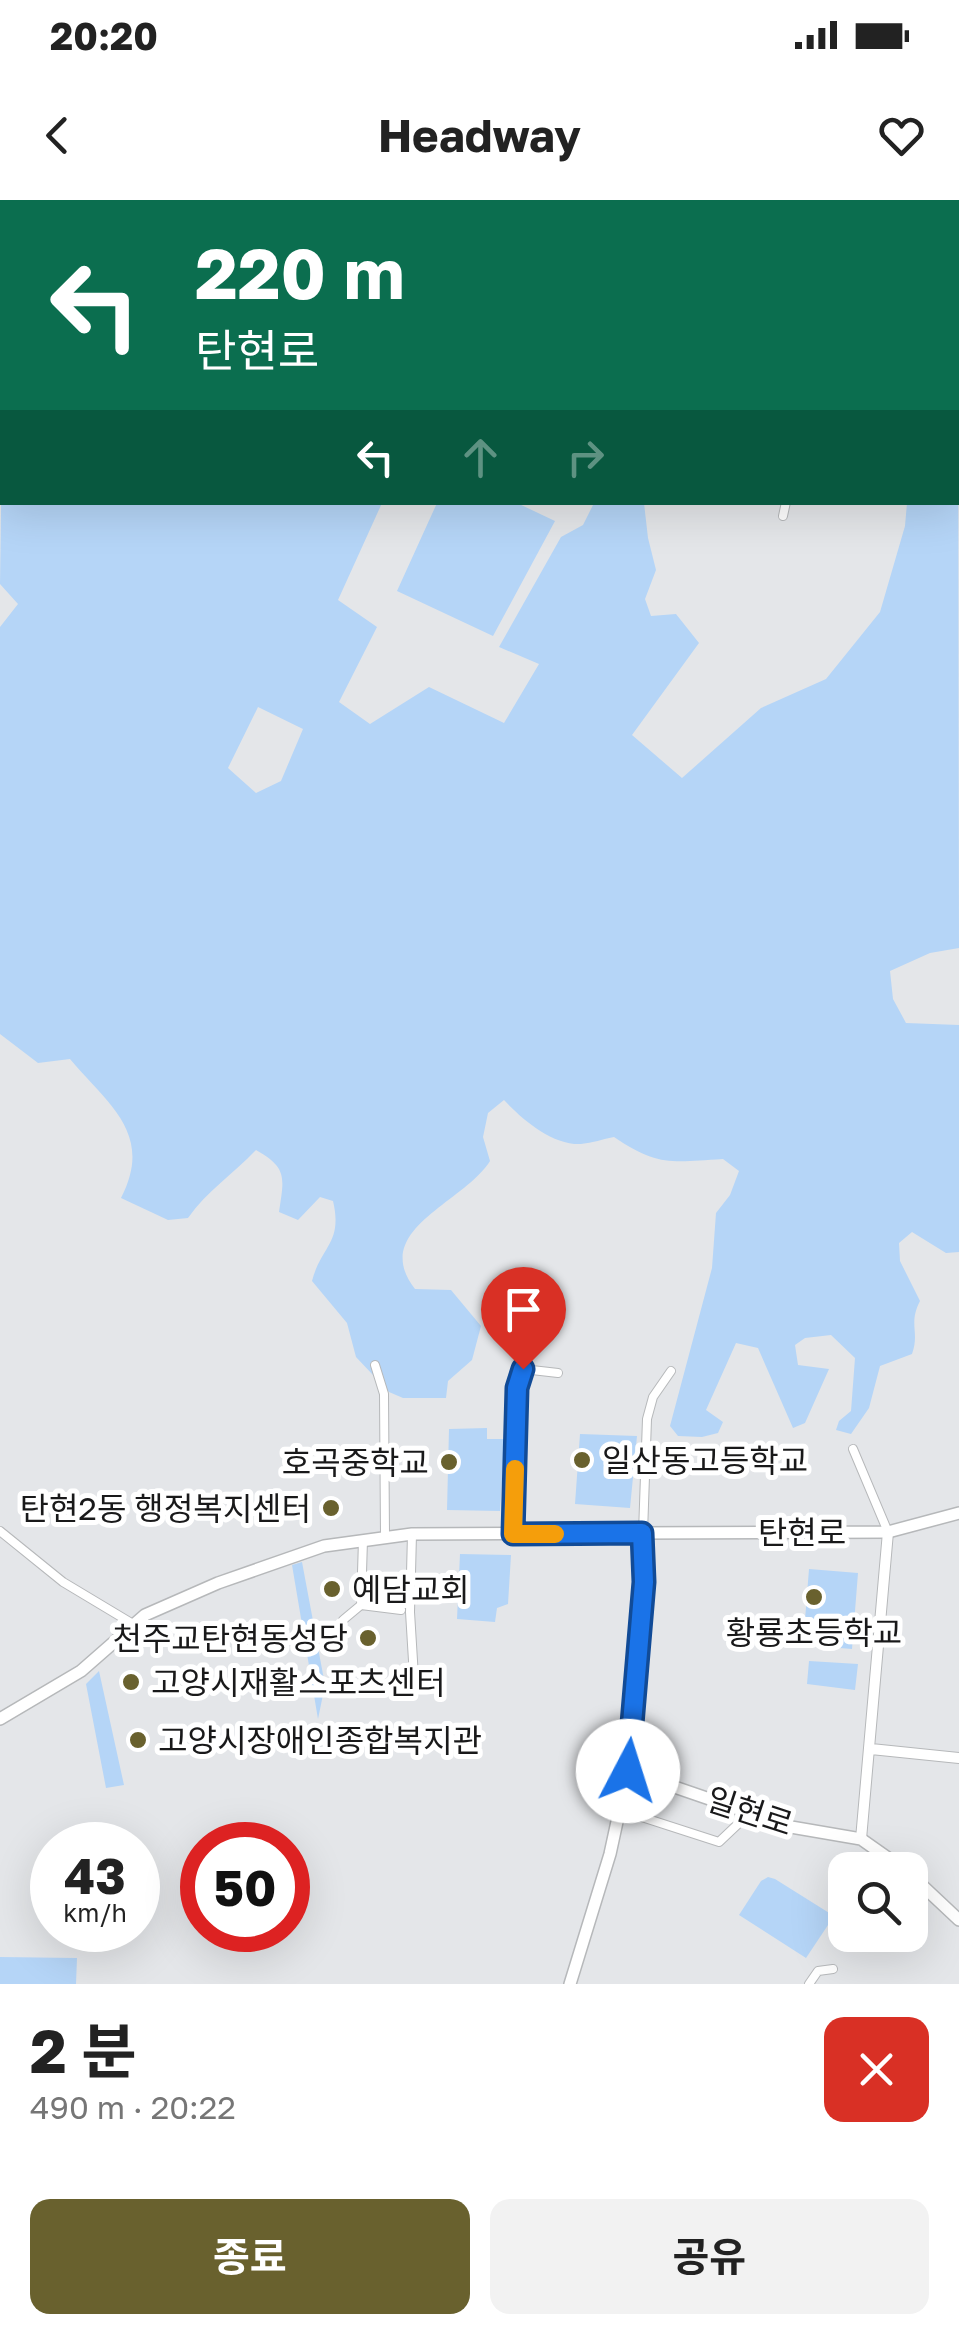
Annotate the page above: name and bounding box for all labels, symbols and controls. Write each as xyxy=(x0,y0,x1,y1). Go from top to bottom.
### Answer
text: 20:20 xyxy=(50,13,158,58)
icon: back xyxy=(30,108,85,163)
text: Headway xyxy=(378,108,581,162)
icon: heart xyxy=(874,108,929,163)
text: 220 m xyxy=(195,230,405,314)
icon: left xyxy=(30,240,160,370)
text: 탄현로 xyxy=(195,323,319,377)
icon: left xyxy=(348,430,403,485)
icon: ahead xyxy=(453,430,508,485)
icon: right xyxy=(558,430,613,485)
pin xyxy=(481,1267,566,1370)
icon: arrive xyxy=(496,1282,551,1337)
place label: 일산동고등학교 xyxy=(602,1441,808,1479)
place label: 호곡중학교 xyxy=(282,1443,429,1481)
marker: 일산동고등학교 xyxy=(571,1449,593,1471)
marker: 호곡중학교 xyxy=(438,1451,460,1473)
place label: 탄현2동 행정복지센터 xyxy=(19,1489,311,1527)
marker: 탄현2동 행정복지센터 xyxy=(320,1497,342,1519)
street label: 탄현로 xyxy=(758,1513,846,1551)
place label: 예담교회 xyxy=(352,1570,470,1608)
marker: 예담교회 xyxy=(321,1578,343,1600)
marker: 황룡초등학교 xyxy=(803,1586,825,1608)
place label: 황룡초등학교 xyxy=(726,1613,902,1651)
place label: 천주교탄현동성당 xyxy=(112,1619,348,1657)
marker: 천주교탄현동성당 xyxy=(357,1627,379,1649)
place label: 고양시재활스포츠센터 xyxy=(151,1663,445,1701)
marker: 고양시재활스포츠센터 xyxy=(120,1671,142,1693)
position arrow xyxy=(576,1719,680,1823)
place label: 고양시장애인종합복지관 xyxy=(158,1721,482,1759)
marker: 고양시장애인종합복지관 xyxy=(127,1729,149,1751)
street label: 일현로 xyxy=(702,1779,798,1843)
speed limit sign: 50 xyxy=(180,1822,310,1952)
text: 43 xyxy=(64,1845,126,1905)
map controls xyxy=(828,1852,928,1952)
button: search xyxy=(828,1852,928,1952)
text: km/h xyxy=(63,1897,127,1928)
text: 2 분 xyxy=(30,2014,137,2086)
button: close xyxy=(824,2017,929,2122)
text: 490 m · 20:22 xyxy=(30,2088,236,2126)
button: 종료 xyxy=(30,2199,470,2314)
button: 공유 xyxy=(490,2199,929,2314)

